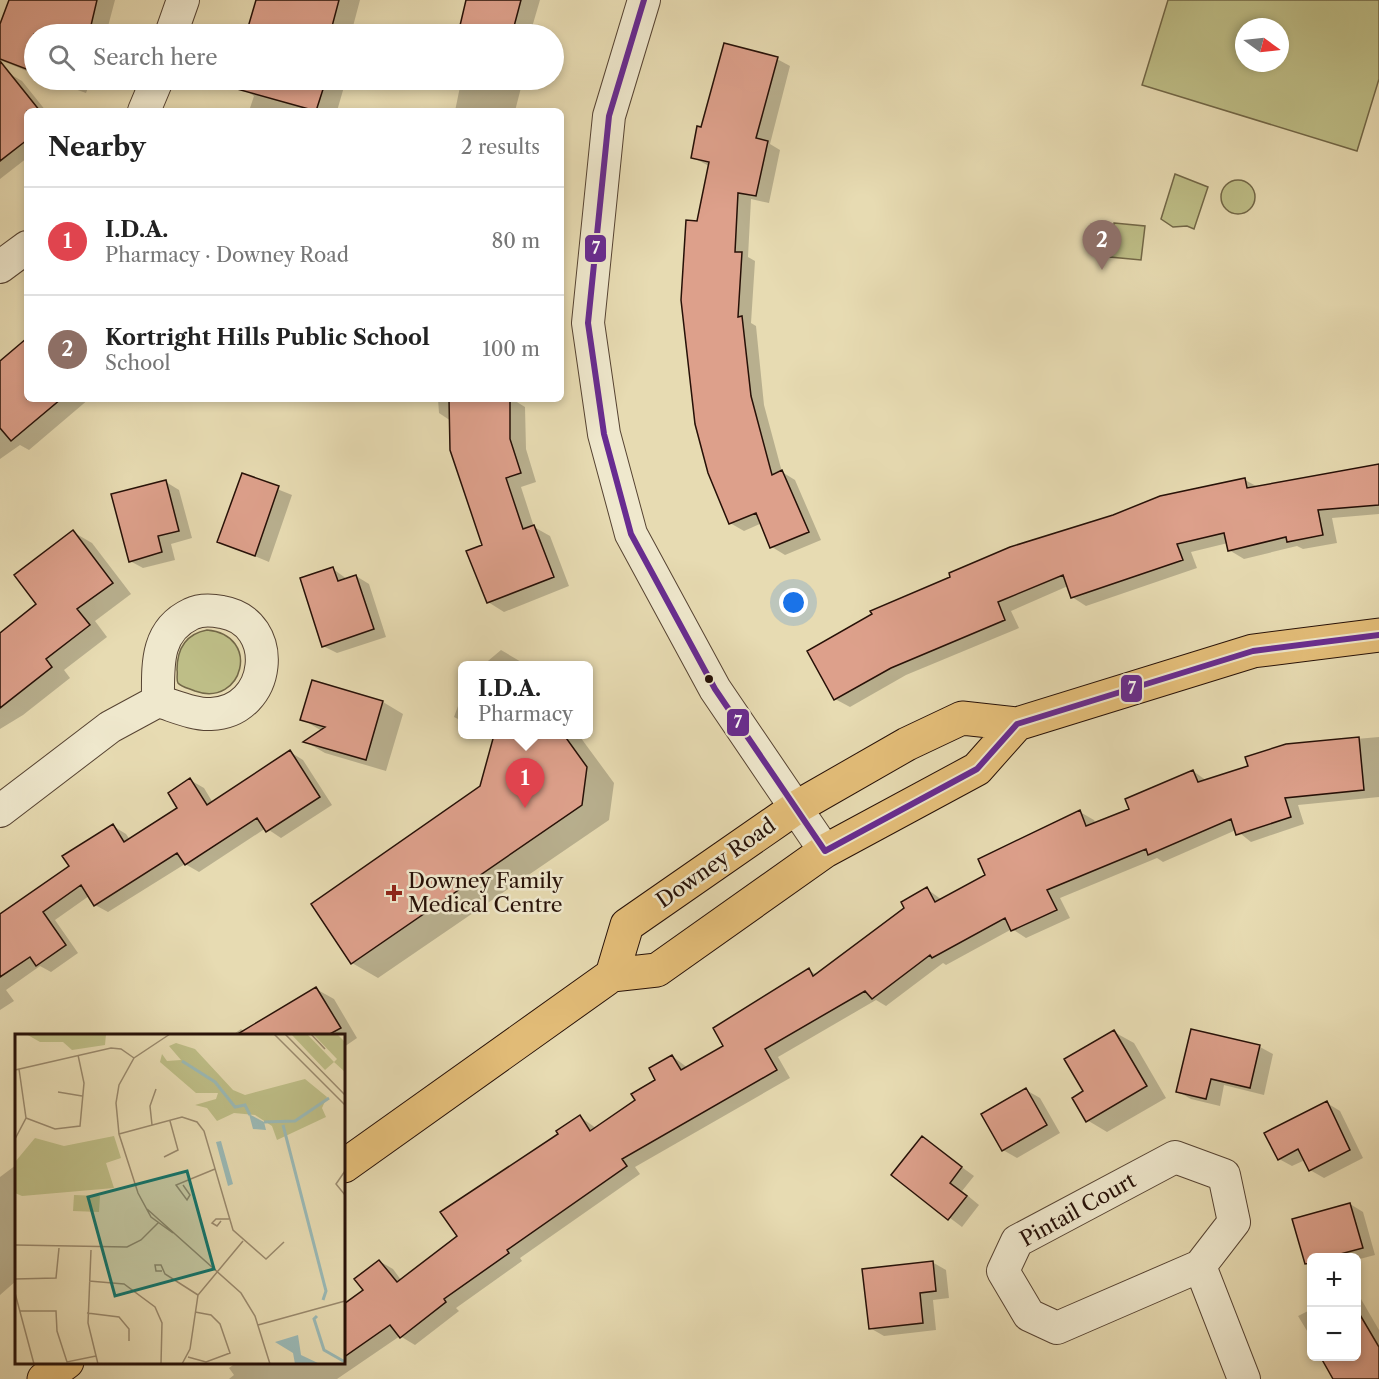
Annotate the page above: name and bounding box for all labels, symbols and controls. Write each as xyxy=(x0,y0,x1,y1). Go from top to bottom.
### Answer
north arrow xyxy=(1235,18,1289,72)
search box xyxy=(24,24,564,90)
icon: search xyxy=(45,41,78,74)
text: Search here xyxy=(93,44,218,71)
text: Nearby xyxy=(48,131,146,163)
text: 2 results xyxy=(461,135,540,159)
text: I.D.A. xyxy=(105,216,168,243)
pin: 2 xyxy=(1082,220,1122,270)
text: 1 xyxy=(63,229,72,253)
text: 80 m xyxy=(492,229,540,253)
line badge: 7 xyxy=(584,234,607,263)
text: 7 xyxy=(592,238,601,258)
text: Pharmacy · Downey Road xyxy=(105,243,349,267)
text: Kortright Hills Public School xyxy=(105,324,430,351)
text: 2 xyxy=(62,337,73,361)
text: 100 m xyxy=(482,337,540,361)
text: School xyxy=(105,351,170,375)
your location xyxy=(779,588,808,617)
popup xyxy=(458,661,593,739)
unlabelled marker xyxy=(703,673,715,685)
line badge: 7 xyxy=(1120,674,1143,703)
text: I.D.A. xyxy=(478,675,541,702)
text: 7 xyxy=(1128,678,1137,698)
text: Pharmacy xyxy=(478,702,573,726)
line badge: 7 xyxy=(726,708,750,737)
text: 7 xyxy=(734,712,743,732)
pin: 1 xyxy=(506,758,544,808)
street label: Downey Road xyxy=(651,812,780,913)
place label: Downey Family Medical Centre xyxy=(408,868,564,917)
marker: Downey Family Medical Centre xyxy=(385,884,403,902)
inset map xyxy=(15,1034,345,1364)
street label: Pintail Court xyxy=(1016,1167,1140,1252)
map controls xyxy=(1307,1253,1361,1361)
button: + xyxy=(1307,1253,1361,1307)
button: − xyxy=(1307,1307,1361,1361)

